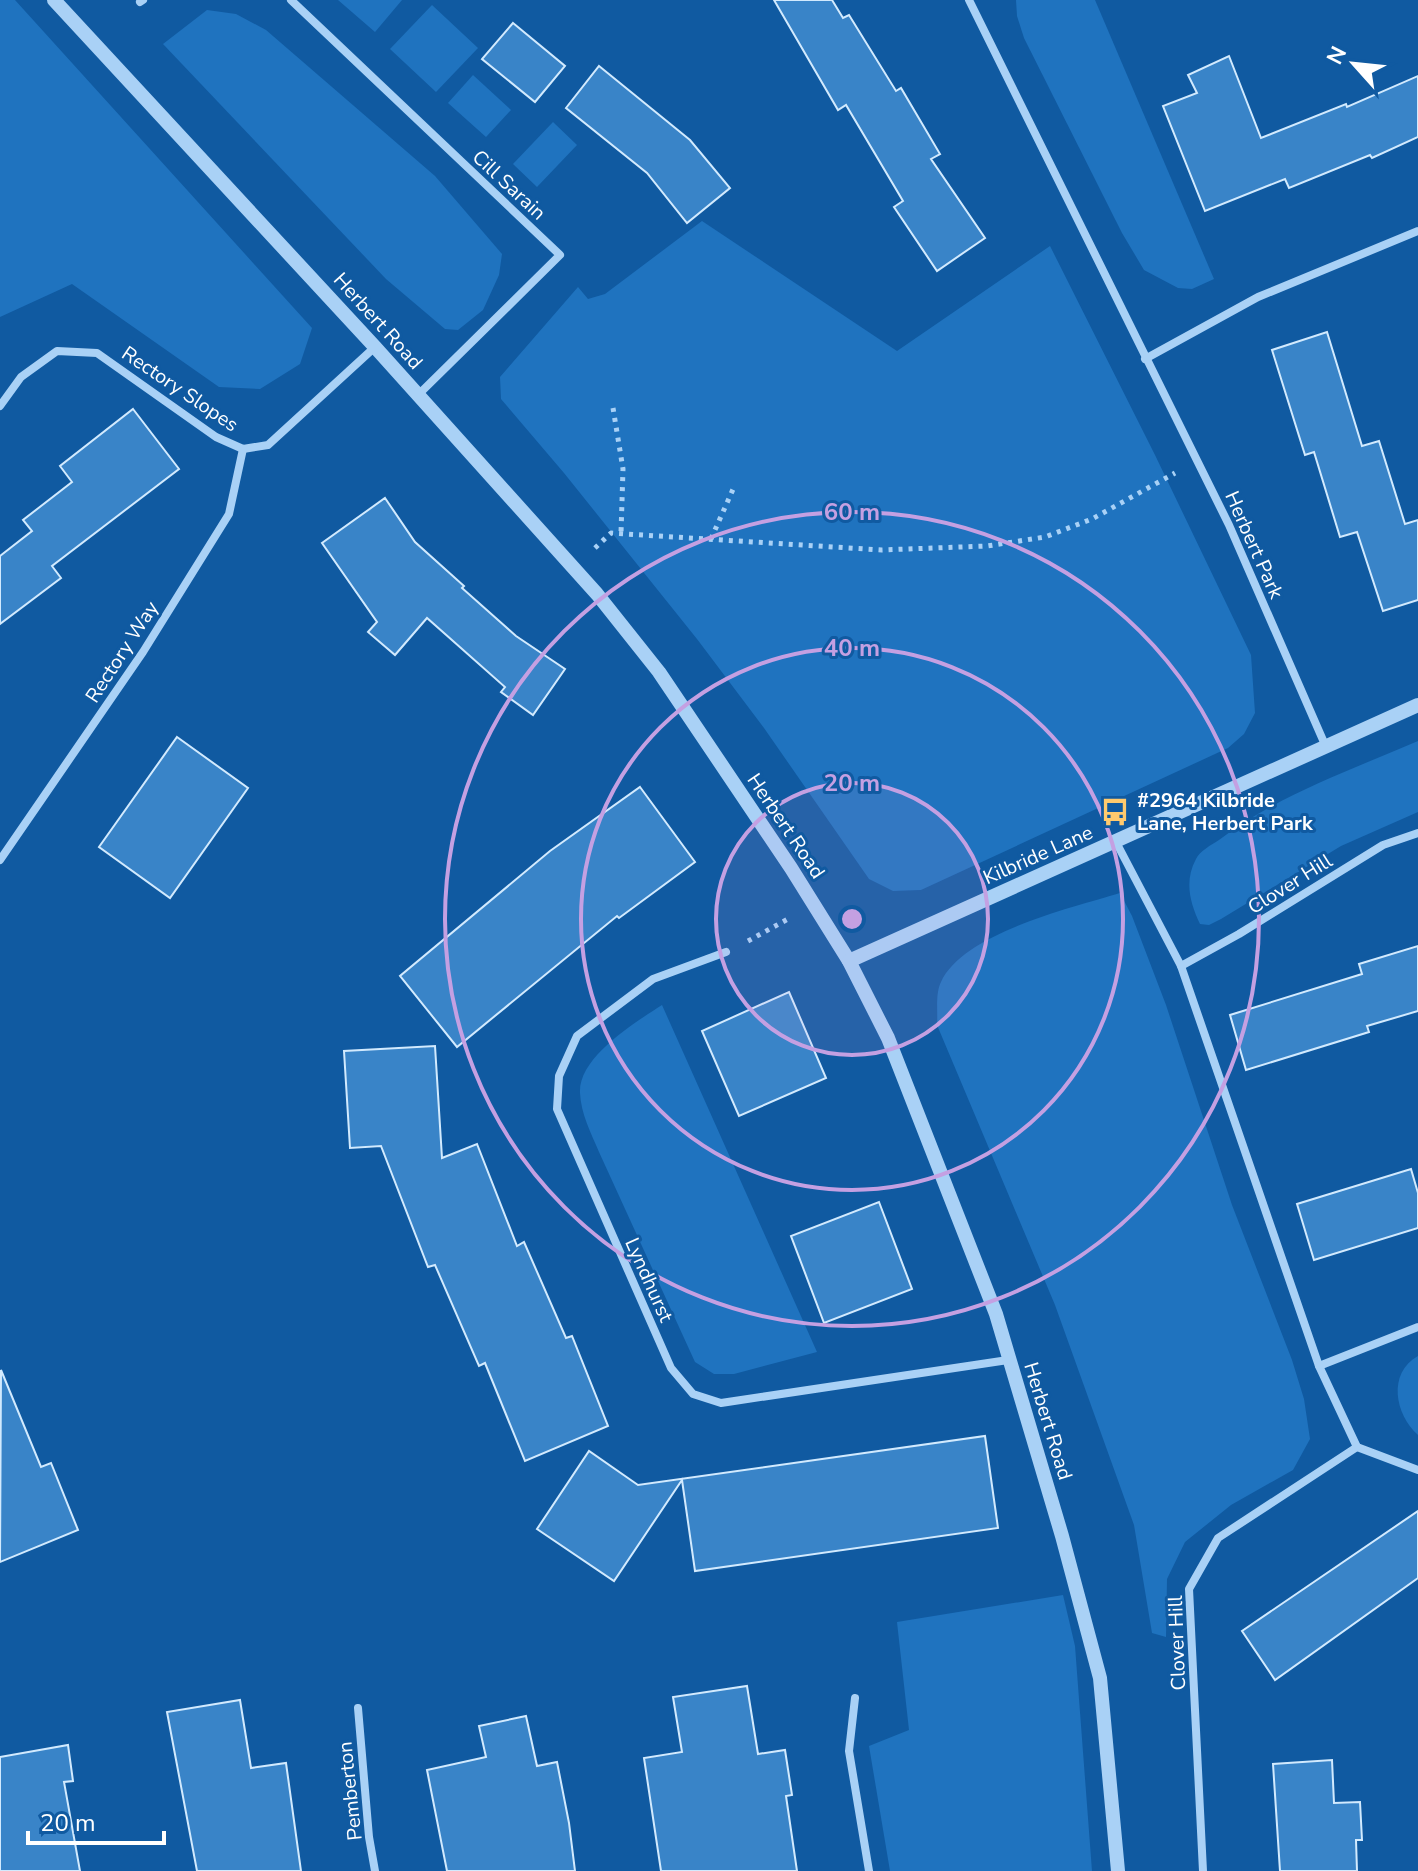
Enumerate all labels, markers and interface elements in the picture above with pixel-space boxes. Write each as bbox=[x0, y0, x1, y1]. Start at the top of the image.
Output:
north arrow bbox=[1314, 24, 1394, 104]
text: N bbox=[1320, 41, 1354, 70]
street label: Cill Sarain bbox=[466, 144, 552, 226]
street label: Herbert Road bbox=[327, 267, 429, 375]
street label: Rectory Slopes bbox=[116, 340, 244, 438]
street label: Herbert Park bbox=[1218, 487, 1290, 604]
text: 60 m bbox=[824, 496, 880, 528]
street label: Rectory Way bbox=[79, 595, 165, 708]
text: 40 m bbox=[824, 632, 880, 664]
text: 20 m bbox=[824, 767, 880, 799]
street label: Herbert Road bbox=[741, 768, 831, 884]
place label: #2964 Kilbride Lane, Herbert Park bbox=[1137, 787, 1314, 837]
bus stop icon: #2964 Kilbride Lane, Herbert Park bbox=[1100, 797, 1130, 827]
street label: Kilbride Lane bbox=[979, 819, 1097, 891]
street label: Clover Hill bbox=[1243, 847, 1338, 921]
centre of rings bbox=[838, 905, 866, 933]
street label: Lyndhurst bbox=[618, 1234, 680, 1327]
street label: Herbert Road bbox=[1017, 1359, 1079, 1483]
street label: Clover Hill bbox=[1162, 1595, 1192, 1691]
street label: Pemberton bbox=[331, 1740, 369, 1842]
scale bar bbox=[28, 1795, 164, 1845]
text: 20 m bbox=[40, 1807, 96, 1839]

